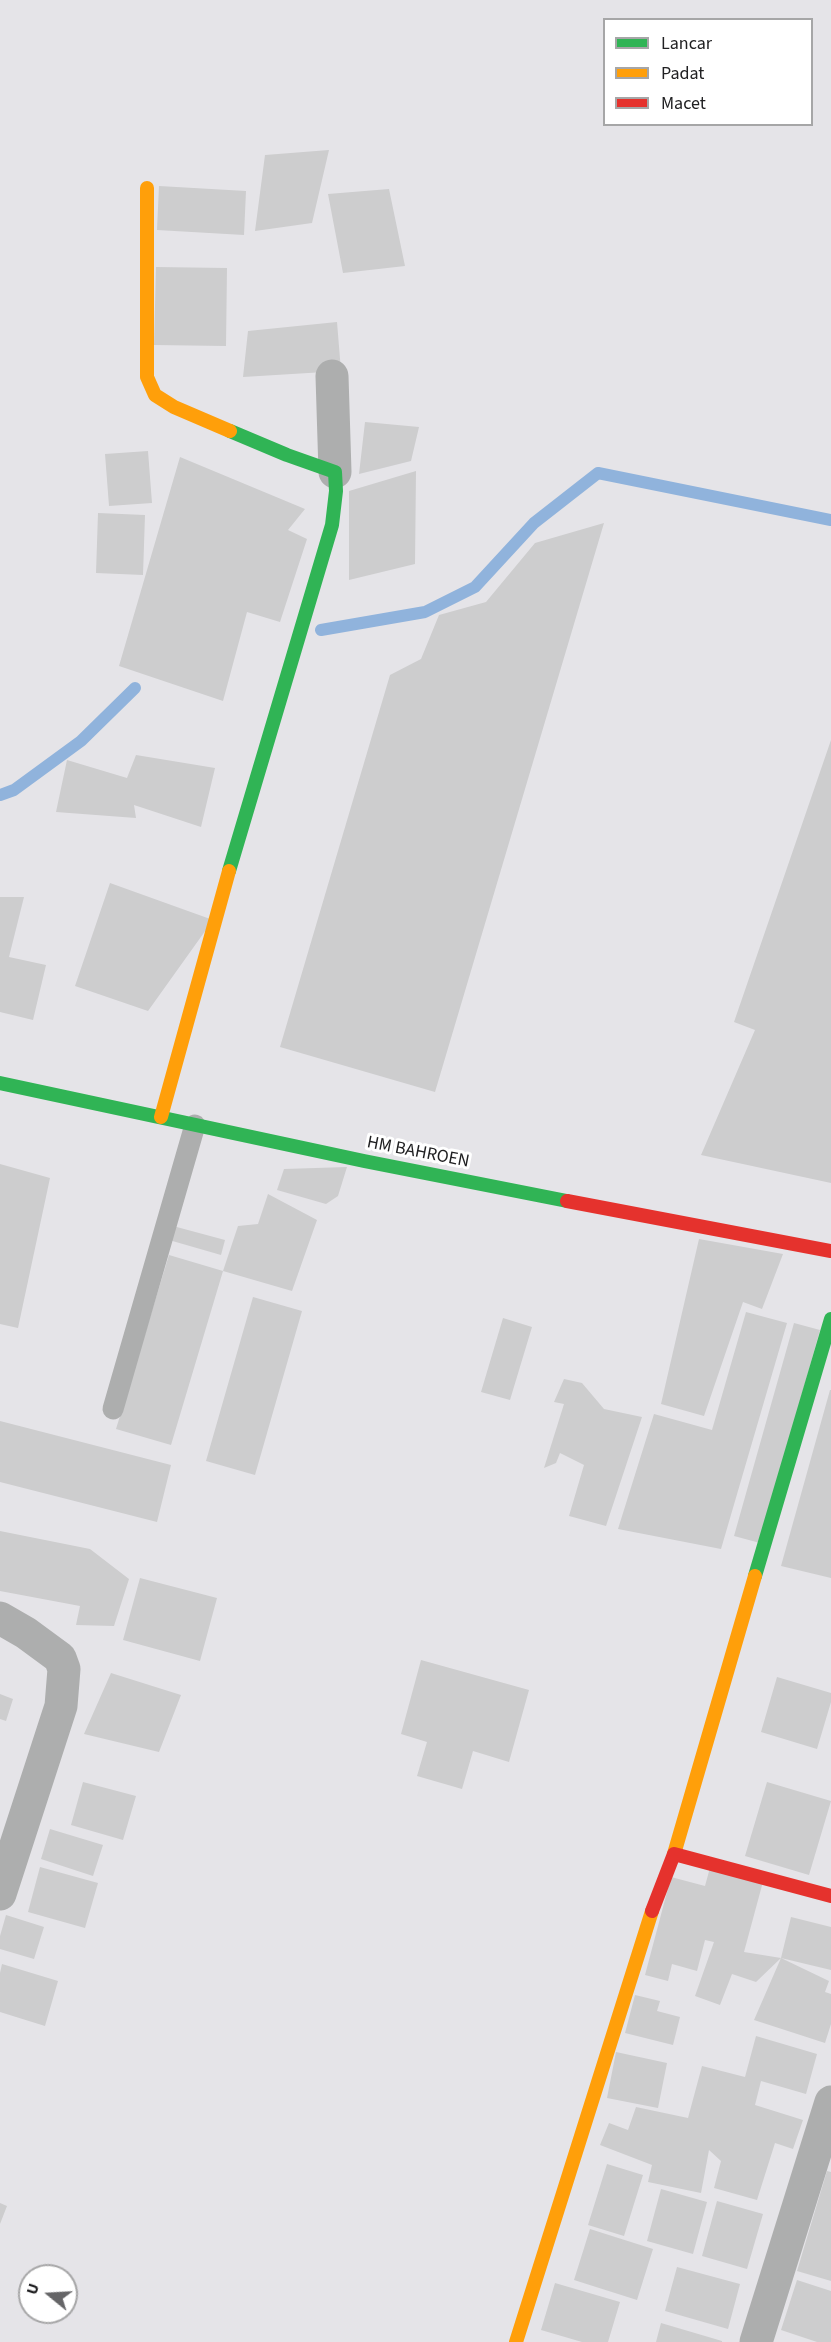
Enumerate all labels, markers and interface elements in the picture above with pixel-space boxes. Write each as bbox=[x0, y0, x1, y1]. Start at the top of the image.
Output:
legend bbox=[603, 18, 813, 126]
text: Lancar bbox=[661, 31, 712, 56]
text: Padat bbox=[661, 61, 704, 86]
text: Macet bbox=[661, 91, 706, 116]
street label: HM BAHROEN bbox=[365, 1132, 471, 1174]
north arrow bbox=[18, 2264, 78, 2324]
text: U bbox=[21, 2281, 45, 2298]

